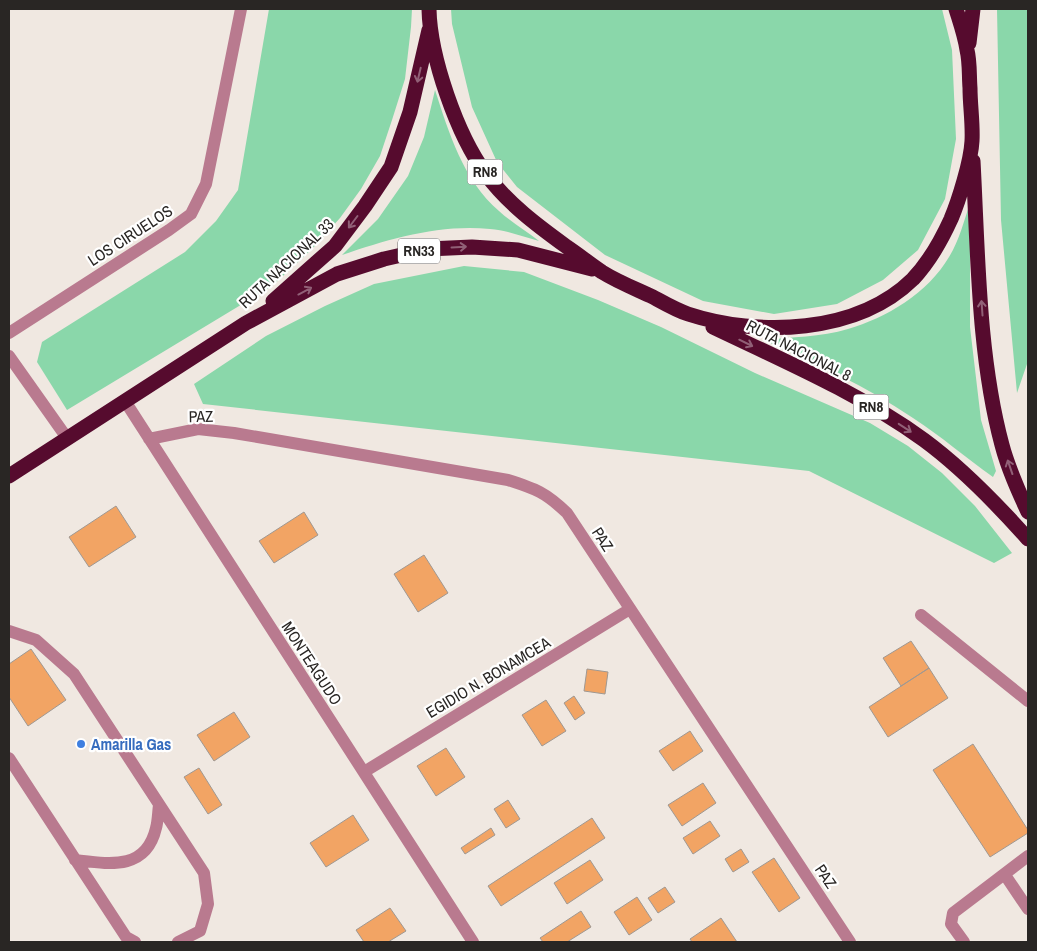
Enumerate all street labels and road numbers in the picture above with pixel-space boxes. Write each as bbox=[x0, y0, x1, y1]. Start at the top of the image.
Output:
road number: RN8 bbox=[468, 160, 502, 184]
street label: LOS CIRUELOS bbox=[83, 199, 177, 271]
street label: RUTA NACIONAL 33 bbox=[234, 213, 338, 313]
road number: RN33 bbox=[398, 238, 440, 264]
street label: RUTA NACIONAL 8 bbox=[743, 314, 855, 386]
road number: RN8 bbox=[854, 394, 888, 420]
street label: PAZ bbox=[189, 405, 213, 427]
street label: PAZ bbox=[587, 523, 619, 555]
street label: MONTEAGUDO bbox=[277, 617, 347, 709]
street label: EGIDIO N. BONAMCEA bbox=[422, 631, 554, 723]
street label: PAZ bbox=[810, 860, 842, 892]

